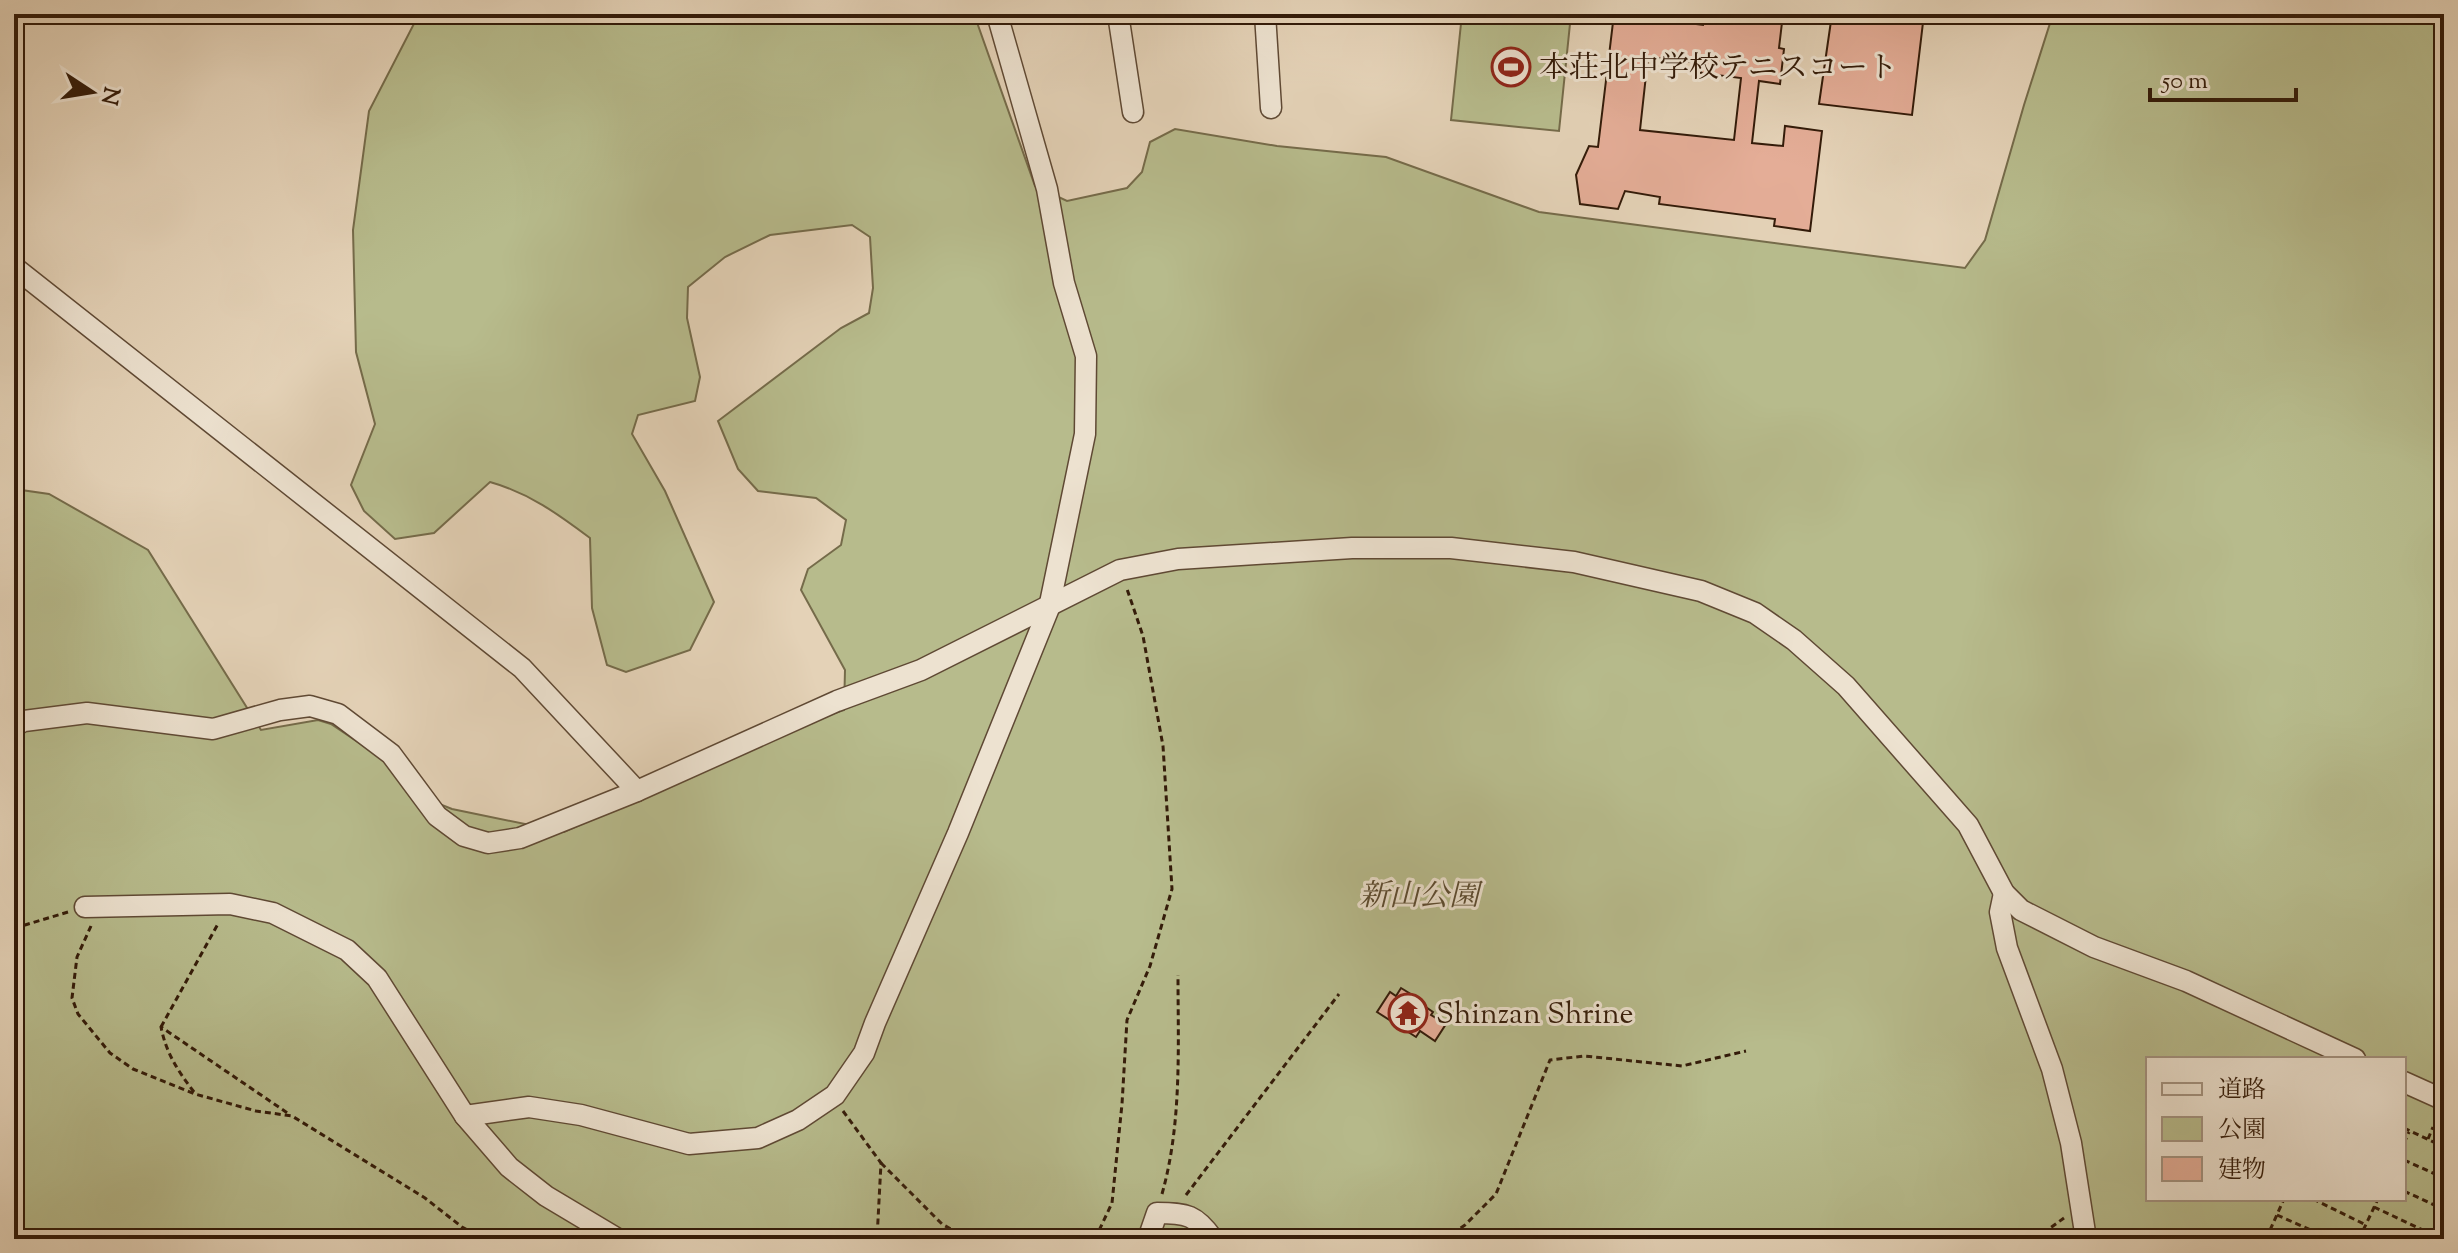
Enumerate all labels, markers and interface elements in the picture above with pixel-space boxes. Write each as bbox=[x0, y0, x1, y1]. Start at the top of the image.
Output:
sports icon: 本荘北中学校テニスコート bbox=[1490, 46, 1532, 88]
place label: 本荘北中学校テニスコート bbox=[1539, 48, 1898, 91]
north arrow bbox=[52, 52, 132, 132]
scale bar bbox=[2150, 52, 2296, 102]
text: 50 m bbox=[2160, 65, 2208, 99]
text: N bbox=[91, 84, 126, 108]
park label: 新山公園 bbox=[1359, 876, 1484, 919]
temple icon: Shinzan Shrine bbox=[1387, 992, 1429, 1034]
place label: Shinzan Shrine bbox=[1436, 994, 1633, 1037]
legend bbox=[2146, 1057, 2406, 1201]
text: 道路 bbox=[2218, 1074, 2266, 1108]
text: 公園 bbox=[2218, 1114, 2266, 1148]
text: 建物 bbox=[2218, 1154, 2266, 1188]

